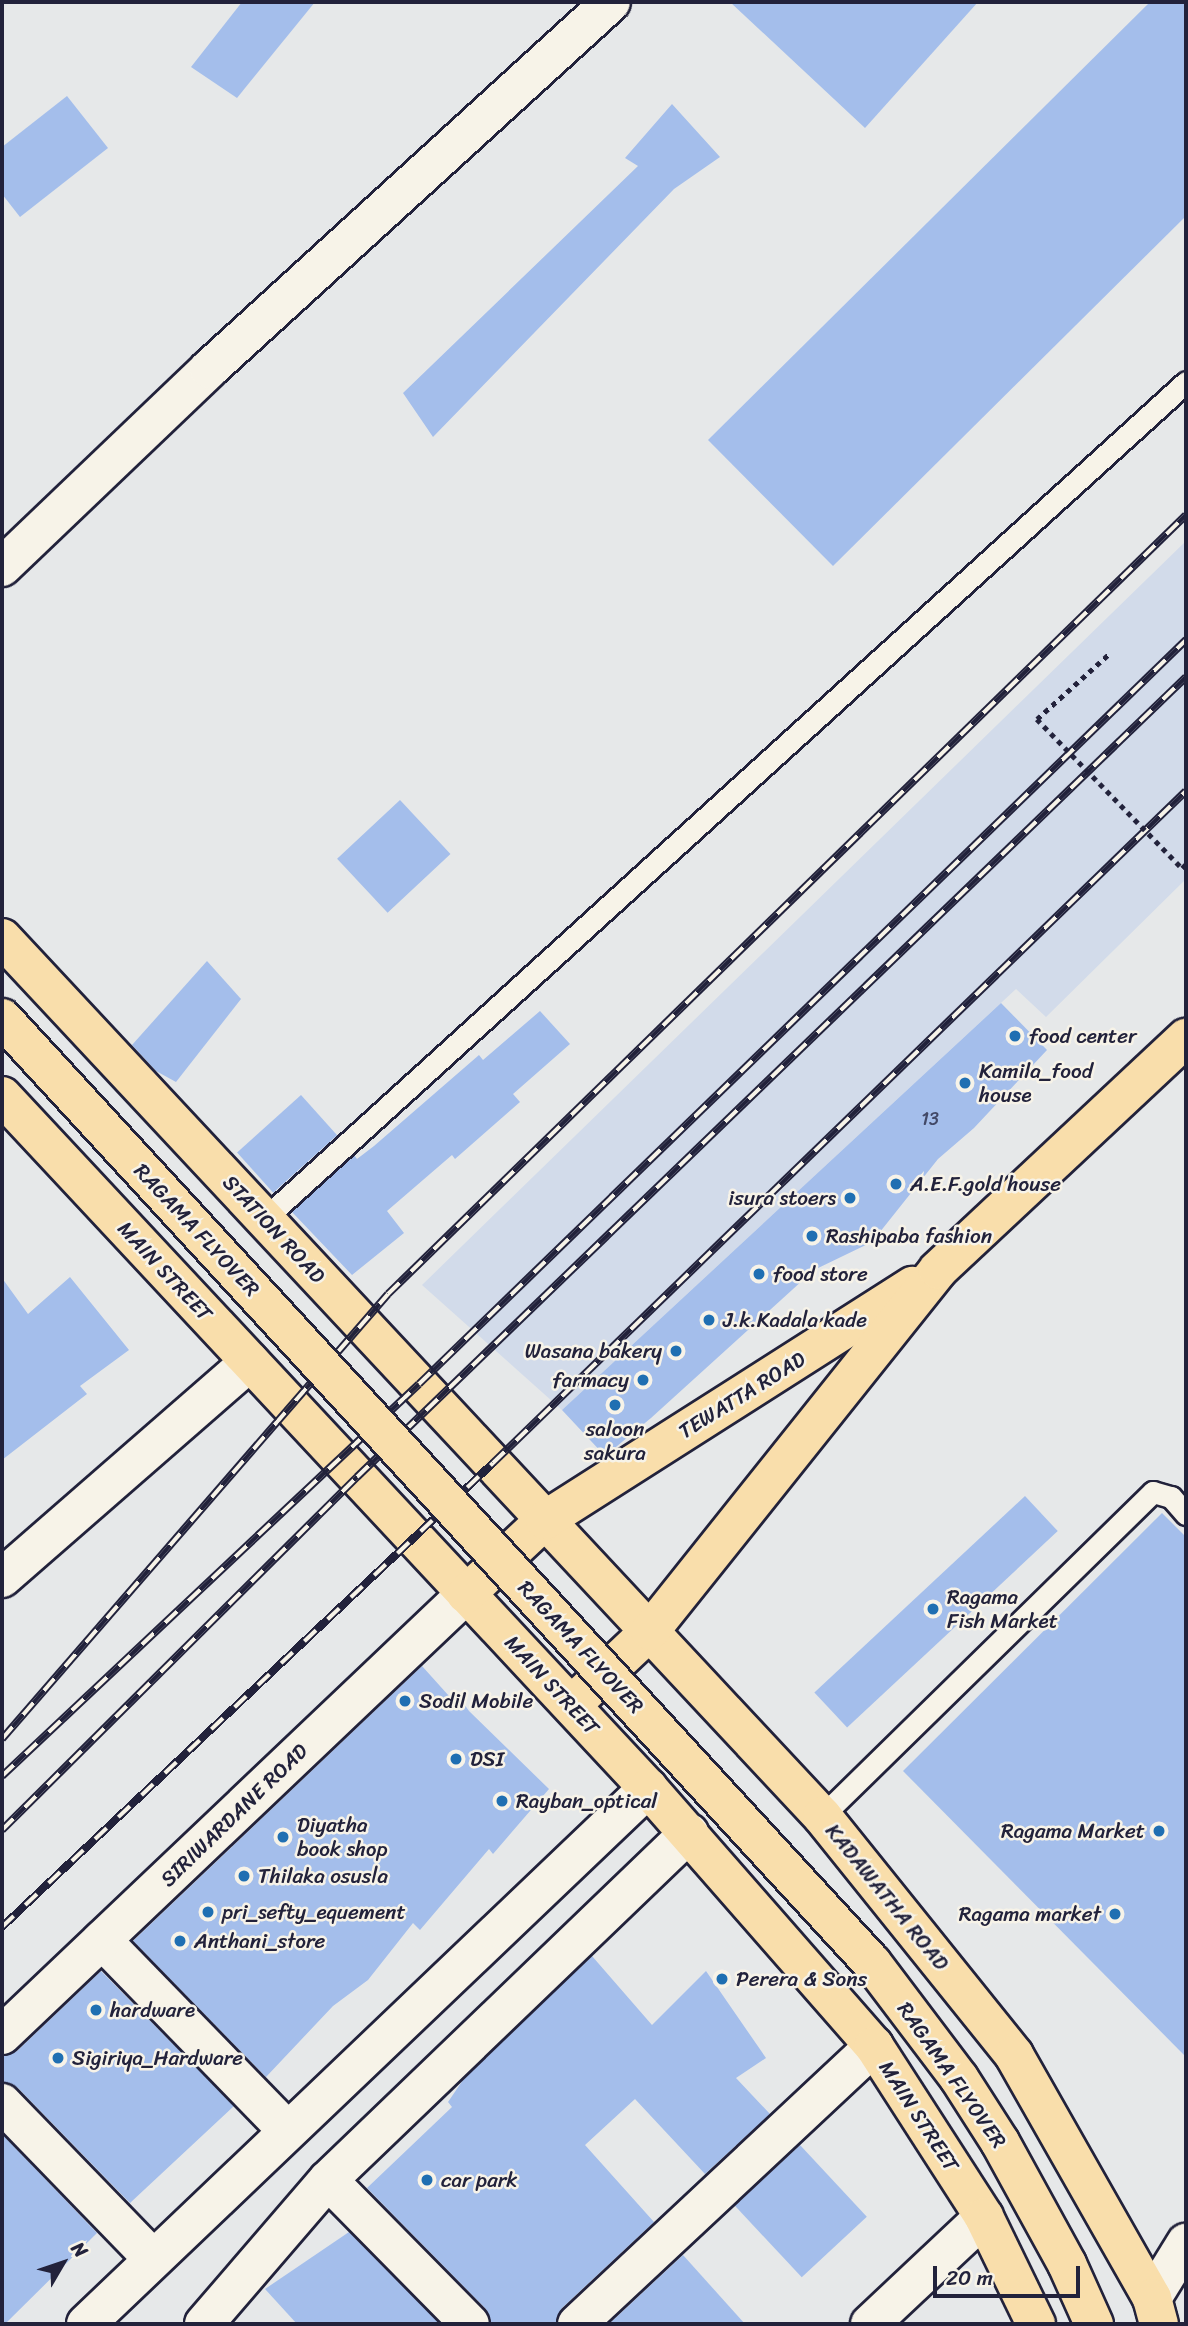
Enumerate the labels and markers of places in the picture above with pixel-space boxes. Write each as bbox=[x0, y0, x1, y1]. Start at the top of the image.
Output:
place label: food center bbox=[1029, 1023, 1137, 1049]
marker: food center bbox=[1007, 1028, 1023, 1044]
place label: Kamila_food house bbox=[979, 1058, 1093, 1108]
marker: Kamila_food house bbox=[957, 1075, 973, 1091]
place label: A.E.F.gold house bbox=[910, 1171, 1060, 1197]
marker: A.E.F.gold house bbox=[888, 1176, 904, 1192]
place label: isura stoers bbox=[726, 1185, 836, 1211]
marker: isura stoers bbox=[842, 1190, 858, 1206]
place label: Rashipaba fashion bbox=[826, 1223, 993, 1249]
marker: Rashipaba fashion bbox=[804, 1228, 820, 1244]
place label: food store bbox=[773, 1261, 869, 1287]
marker: food store bbox=[751, 1266, 767, 1282]
place label: J.k.Kadala kade bbox=[723, 1307, 867, 1333]
marker: J.k.Kadala kade bbox=[701, 1312, 717, 1328]
place label: Wasana bakery bbox=[524, 1338, 662, 1364]
marker: Wasana bakery bbox=[668, 1343, 684, 1359]
place label: farmacy bbox=[552, 1367, 629, 1393]
marker: farmacy bbox=[635, 1372, 651, 1388]
marker: saloon sakura bbox=[607, 1397, 623, 1413]
place label: saloon sakura bbox=[584, 1416, 646, 1466]
place label: Ragama Fish Market bbox=[947, 1584, 1057, 1634]
marker: Ragama Fish Market bbox=[925, 1601, 941, 1617]
place label: Sodil Mobile bbox=[419, 1688, 532, 1714]
marker: Sodil Mobile bbox=[397, 1693, 413, 1709]
place label: DSI bbox=[470, 1746, 504, 1772]
marker: DSI bbox=[448, 1751, 464, 1767]
place label: Rayban_optical bbox=[516, 1788, 657, 1814]
marker: Rayban_optical bbox=[494, 1793, 510, 1809]
place label: Diyatha book shop bbox=[297, 1812, 389, 1862]
place label: Ragama Market bbox=[1002, 1818, 1145, 1844]
marker: Ragama Market bbox=[1151, 1823, 1167, 1839]
marker: Diyatha book shop bbox=[275, 1829, 291, 1845]
place label: Thilaka osusla bbox=[258, 1863, 388, 1889]
marker: Thilaka osusla bbox=[236, 1868, 252, 1884]
place label: pri_sefty_equement bbox=[222, 1899, 406, 1925]
place label: Ragama market bbox=[958, 1901, 1101, 1927]
marker: pri_sefty_equement bbox=[200, 1904, 216, 1920]
marker: Ragama market bbox=[1107, 1906, 1123, 1922]
place label: Anthani_store bbox=[194, 1928, 325, 1954]
marker: Anthani_store bbox=[172, 1933, 188, 1949]
place label: Perera & Sons bbox=[736, 1966, 867, 1992]
marker: Perera & Sons bbox=[714, 1971, 730, 1987]
place label: hardware bbox=[110, 1997, 195, 2023]
marker: hardware bbox=[88, 2002, 104, 2018]
place label: Sigiriya_Hardware bbox=[72, 2045, 243, 2071]
marker: Sigiriya_Hardware bbox=[50, 2050, 66, 2066]
place label: car park bbox=[441, 2167, 517, 2193]
marker: car park bbox=[419, 2172, 435, 2188]

